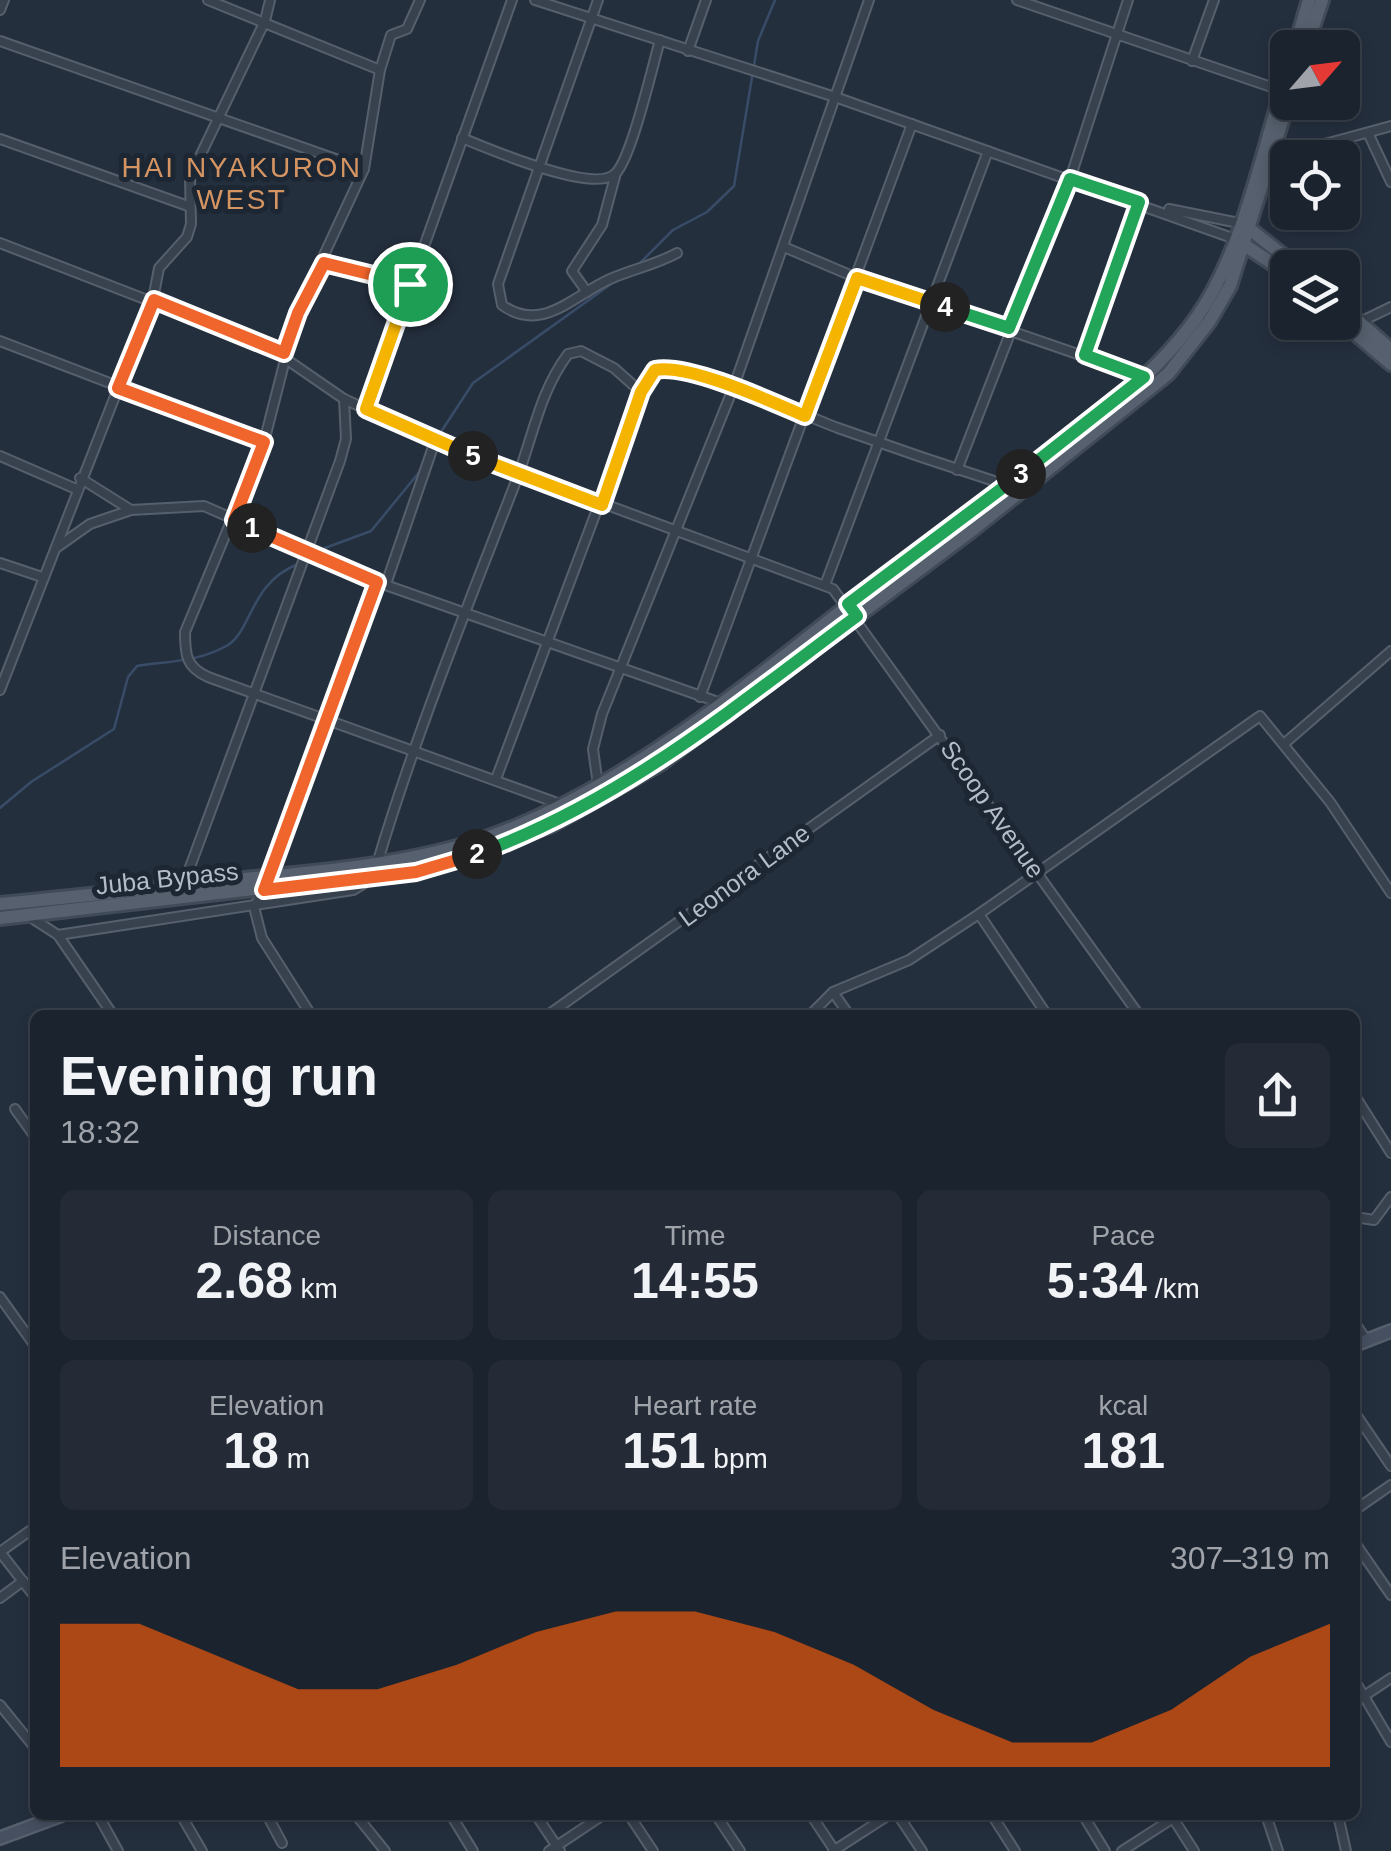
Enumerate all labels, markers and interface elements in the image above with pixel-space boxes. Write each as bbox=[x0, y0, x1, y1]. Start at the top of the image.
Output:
north arrow bbox=[1270, 30, 1360, 120]
map controls bbox=[1270, 30, 1360, 340]
button: locate bbox=[1270, 140, 1360, 230]
district label: HAI NYAKURON WEST bbox=[121, 152, 363, 215]
pin bbox=[368, 242, 453, 327]
button: layers bbox=[1270, 250, 1360, 340]
icon: arrive bbox=[383, 257, 438, 312]
pin: 4 bbox=[920, 282, 970, 332]
text: 4 bbox=[937, 291, 953, 322]
pin: 5 bbox=[448, 431, 498, 481]
text: 5 bbox=[465, 440, 481, 471]
pin: 3 bbox=[996, 449, 1046, 499]
text: 3 bbox=[1013, 458, 1029, 489]
pin: 1 bbox=[227, 503, 277, 553]
text: 1 bbox=[244, 512, 260, 543]
street label: Scoop Avenue bbox=[935, 735, 1051, 883]
street label: Leonora Lane bbox=[673, 818, 815, 932]
pin: 2 bbox=[452, 829, 502, 879]
text: 2 bbox=[469, 838, 485, 869]
street label: Juba Bypass bbox=[94, 857, 240, 899]
button: share bbox=[1225, 1043, 1330, 1148]
text: Evening run bbox=[60, 1045, 378, 1107]
text: 18:32 bbox=[60, 1114, 140, 1150]
text: Distance bbox=[212, 1220, 321, 1251]
text: Time bbox=[664, 1220, 726, 1251]
text: Pace bbox=[1091, 1220, 1155, 1251]
text: 2.68 bbox=[195, 1253, 293, 1309]
text: 14:55 bbox=[631, 1253, 759, 1309]
text: 5:34 bbox=[1047, 1253, 1147, 1309]
text: km bbox=[293, 1273, 338, 1304]
text: /km bbox=[1147, 1273, 1200, 1304]
text: Elevation bbox=[209, 1390, 324, 1421]
text: Heart rate bbox=[633, 1390, 757, 1421]
text: kcal bbox=[1098, 1390, 1148, 1421]
text: 18 bbox=[223, 1423, 279, 1479]
text: 151 bbox=[622, 1423, 706, 1479]
text: 181 bbox=[1082, 1423, 1165, 1479]
text: m bbox=[279, 1443, 310, 1474]
text: bpm bbox=[706, 1443, 768, 1474]
text: Elevation bbox=[60, 1540, 192, 1576]
text: 307–319 m bbox=[1170, 1540, 1330, 1576]

